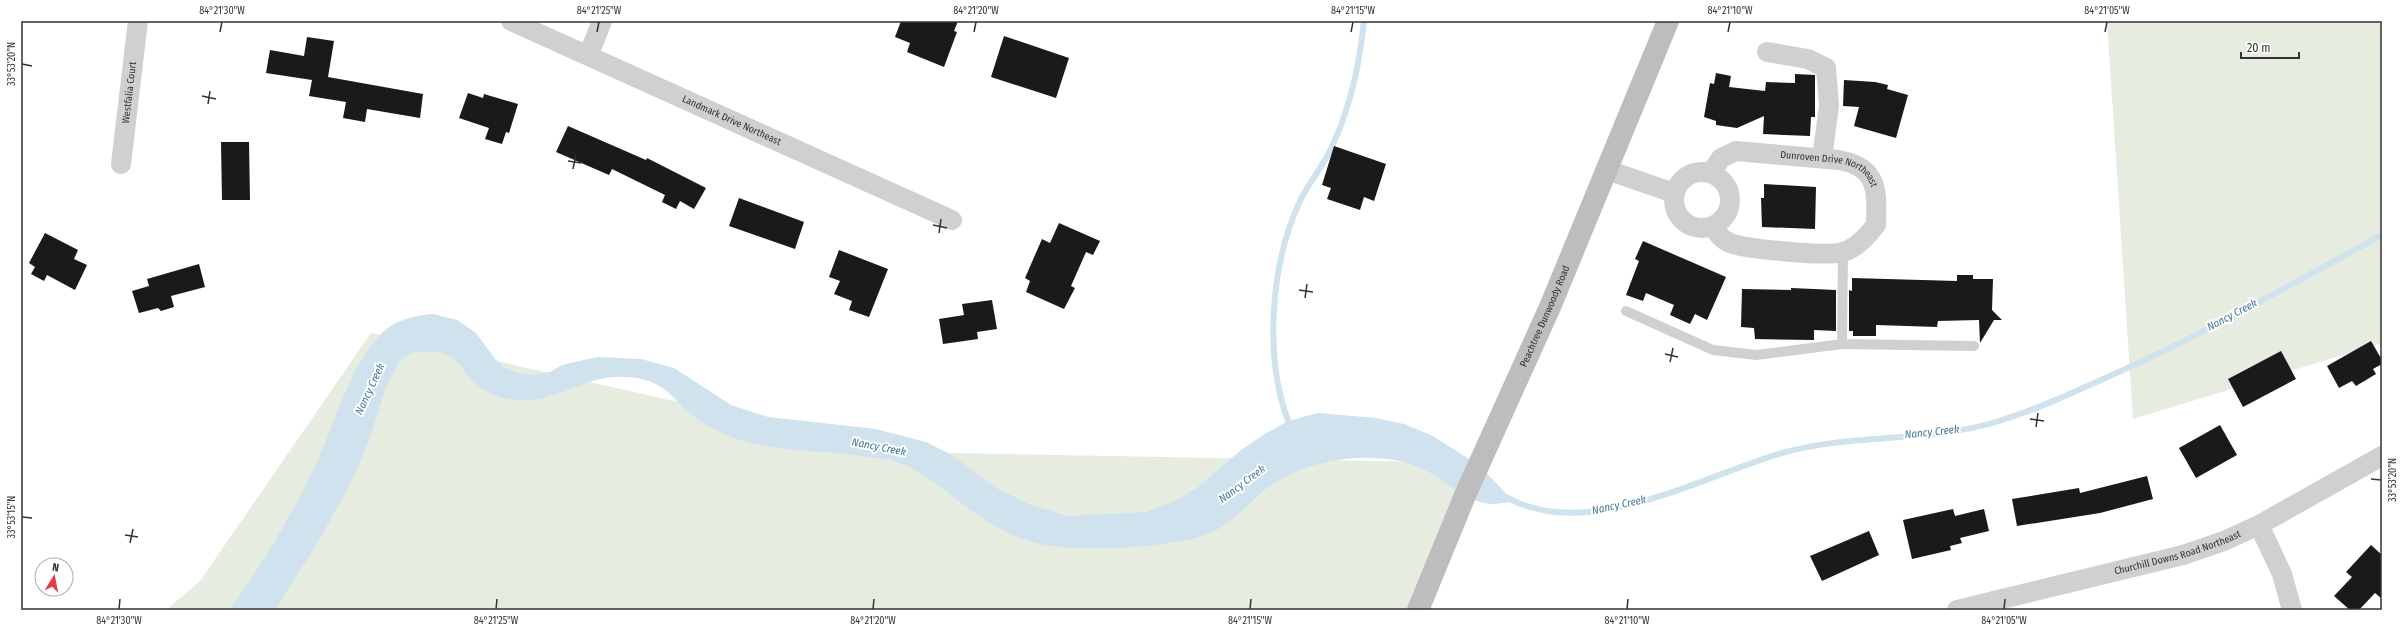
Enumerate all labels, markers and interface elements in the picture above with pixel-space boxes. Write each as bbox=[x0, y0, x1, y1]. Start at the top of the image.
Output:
text: 84°21'30"W bbox=[199, 5, 245, 17]
text: 84°21'25"W bbox=[577, 5, 622, 17]
text: 84°21'20"W bbox=[953, 5, 999, 17]
text: 84°21'15"W bbox=[1331, 5, 1376, 17]
text: 84°21'10"W bbox=[1708, 5, 1753, 17]
text: 84°21'05"W bbox=[2084, 5, 2130, 17]
scale bar bbox=[2241, 34, 2299, 60]
text: 20 m bbox=[2247, 41, 2271, 55]
text: 33°53'20"N bbox=[6, 42, 18, 86]
street label: Westfalia Court bbox=[120, 60, 139, 124]
street label: Landmark Drive Northeast bbox=[680, 93, 784, 148]
street label: Dunroven Drive Northeast bbox=[1780, 149, 1880, 189]
street label: Peachtree Dunwoody Road bbox=[1518, 264, 1572, 369]
water label: Nancy Creek bbox=[2205, 296, 2260, 334]
water label: Nancy Creek bbox=[352, 361, 388, 417]
water label: Nancy Creek bbox=[1904, 423, 1961, 441]
water label: Nancy Creek bbox=[851, 435, 908, 459]
text: 33°53'20"N bbox=[2387, 458, 2399, 502]
water label: Nancy Creek bbox=[1216, 462, 1268, 506]
water label: Nancy Creek bbox=[1591, 493, 1648, 517]
text: 33°53'15"N bbox=[6, 496, 18, 538]
street label: Churchill Downs Road Northeast bbox=[2113, 528, 2244, 578]
north arrow bbox=[34, 557, 74, 597]
text: N bbox=[51, 561, 60, 575]
text: 84°21'30"W bbox=[96, 615, 142, 627]
text: 84°21'25"W bbox=[474, 615, 519, 627]
text: 84°21'20"W bbox=[850, 615, 896, 627]
text: 84°21'15"W bbox=[1228, 615, 1273, 627]
text: 84°21'10"W bbox=[1605, 615, 1650, 627]
text: 84°21'05"W bbox=[1981, 615, 2027, 627]

